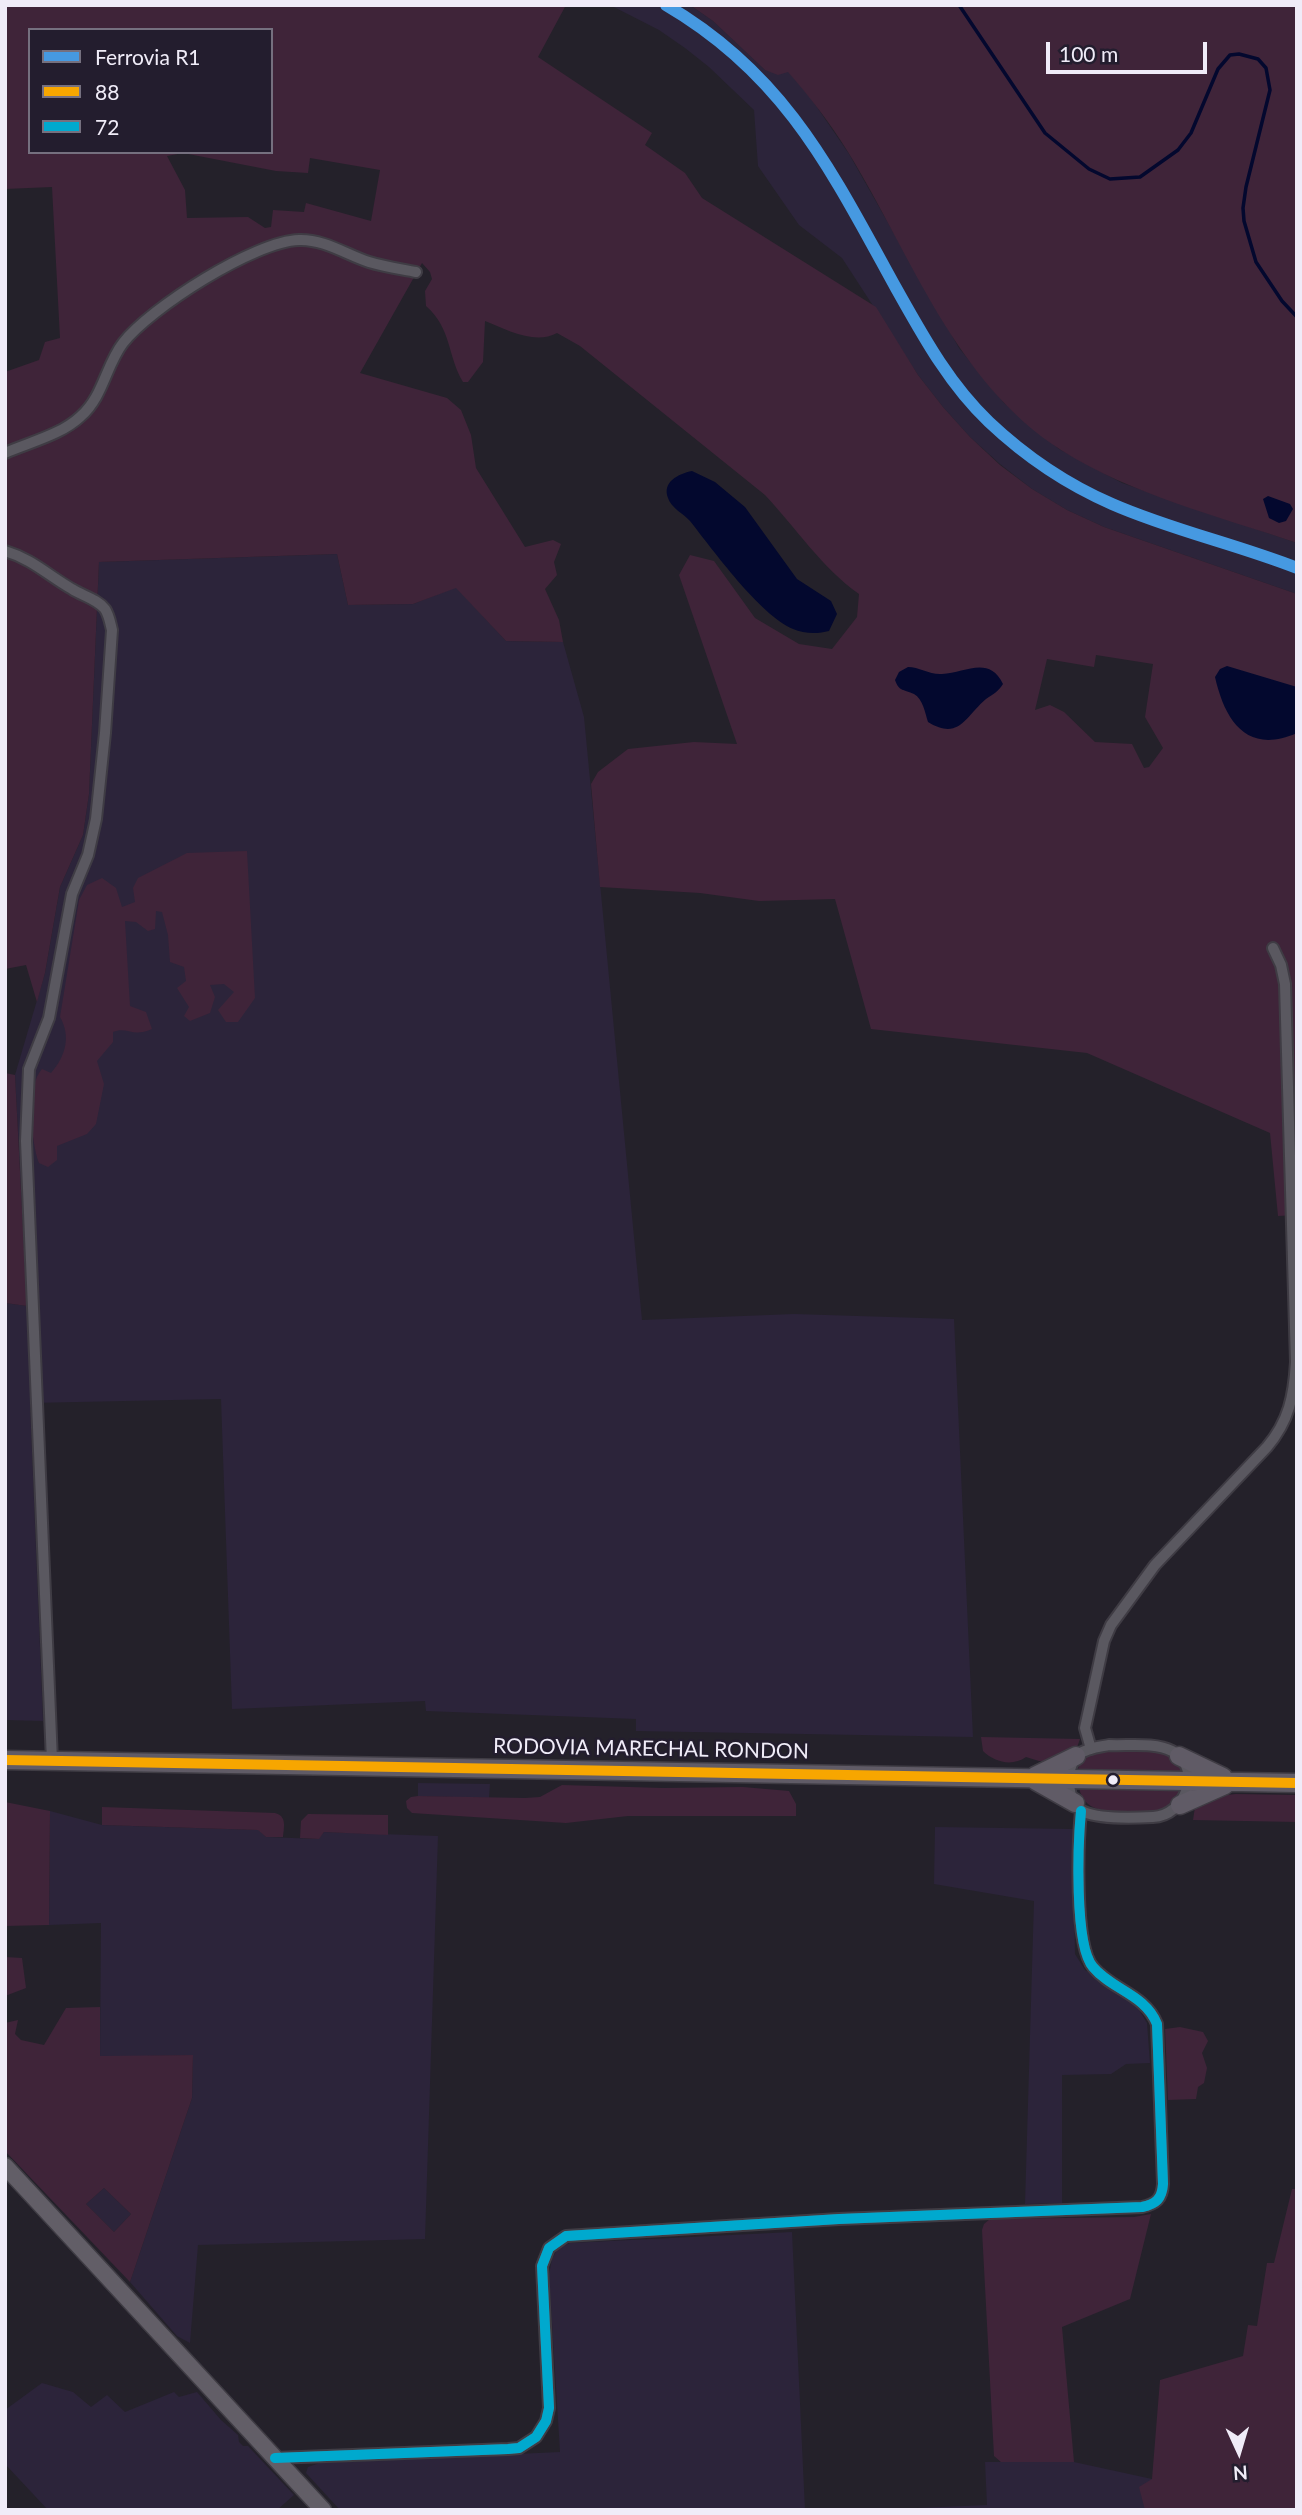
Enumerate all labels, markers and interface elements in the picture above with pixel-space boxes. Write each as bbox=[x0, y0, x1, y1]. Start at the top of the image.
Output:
legend bbox=[28, 28, 273, 154]
scale bar bbox=[1050, 28, 1211, 72]
text: 100 m bbox=[1059, 41, 1118, 66]
text: Ferrovia R1 bbox=[95, 44, 201, 69]
text: 88 bbox=[95, 79, 119, 104]
text: 72 bbox=[95, 114, 119, 139]
street label: RODOVIA MARECHAL RONDON bbox=[493, 1734, 809, 1764]
unlabelled marker bbox=[1106, 1773, 1120, 1787]
north arrow bbox=[1204, 2417, 1274, 2487]
text: N bbox=[1232, 2461, 1249, 2485]

